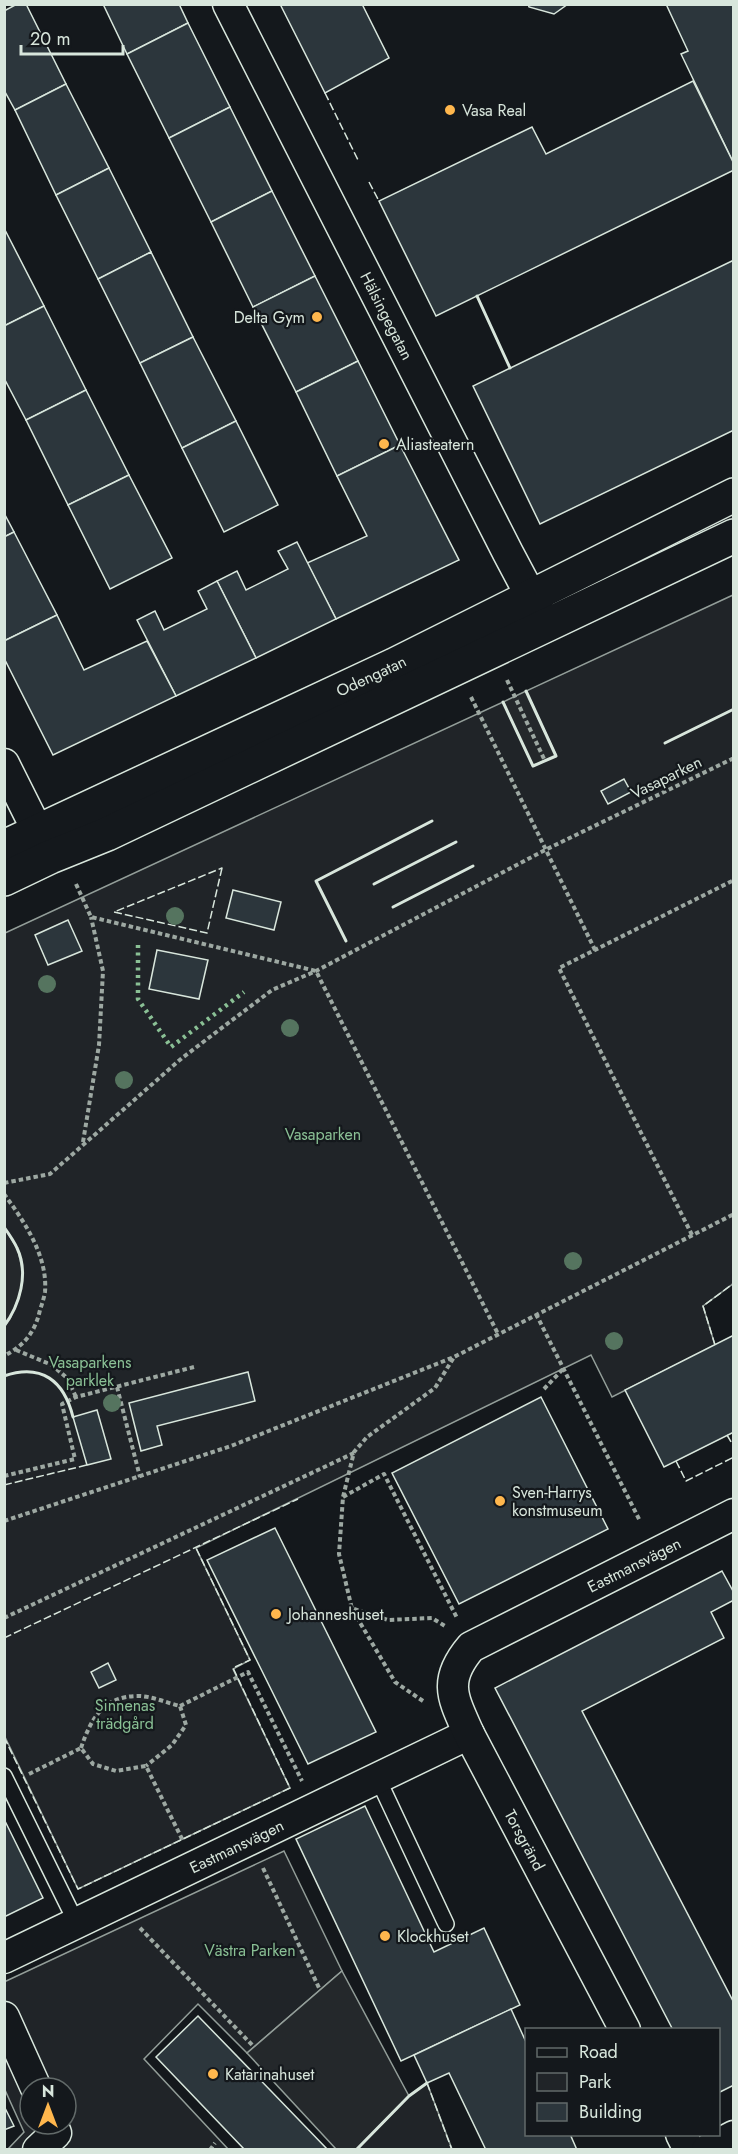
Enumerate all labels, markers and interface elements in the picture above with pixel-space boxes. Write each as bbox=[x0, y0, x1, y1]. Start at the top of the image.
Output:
scale bar bbox=[21, 18, 123, 56]
text: 20 m bbox=[30, 26, 70, 52]
place label: Vasa Real bbox=[462, 99, 526, 122]
marker: Vasa Real bbox=[443, 103, 457, 117]
street label: Hälsingegatan bbox=[354, 268, 419, 364]
place label: Delta Gym bbox=[234, 306, 305, 329]
marker: Delta Gym bbox=[310, 310, 324, 324]
place label: Aliasteatern bbox=[396, 433, 474, 456]
marker: Aliasteatern bbox=[377, 437, 391, 451]
street label: Odengatan bbox=[332, 650, 410, 703]
street label: Vasaparken bbox=[627, 750, 706, 805]
park label: Vasaparken bbox=[285, 1123, 361, 1146]
park label: Vasaparkens parklek bbox=[49, 1351, 132, 1392]
place label: Sven-Harrys konstmuseum bbox=[512, 1481, 603, 1522]
marker: Sven-Harrys konstmuseum bbox=[493, 1494, 507, 1508]
street label: Eastmansvägen bbox=[583, 1532, 685, 1598]
place label: Johanneshuset bbox=[286, 1603, 384, 1626]
marker: Johanneshuset bbox=[269, 1607, 283, 1621]
park label: Sinnenas trädgård bbox=[95, 1694, 155, 1735]
street label: Torsgränd bbox=[499, 1806, 550, 1875]
street label: Eastmansvägen bbox=[186, 1814, 288, 1879]
place label: Klockhuset bbox=[397, 1925, 469, 1948]
marker: Klockhuset bbox=[378, 1929, 392, 1943]
park label: Västra Parken bbox=[204, 1939, 296, 1962]
legend bbox=[525, 2028, 720, 2136]
text: Road bbox=[579, 2039, 618, 2065]
place label: Katarinahuset bbox=[225, 2063, 315, 2086]
marker: Katarinahuset bbox=[206, 2067, 220, 2081]
text: Park bbox=[579, 2069, 611, 2095]
north arrow bbox=[18, 2076, 78, 2136]
text: N bbox=[42, 2080, 54, 2103]
text: Building bbox=[579, 2099, 642, 2125]

